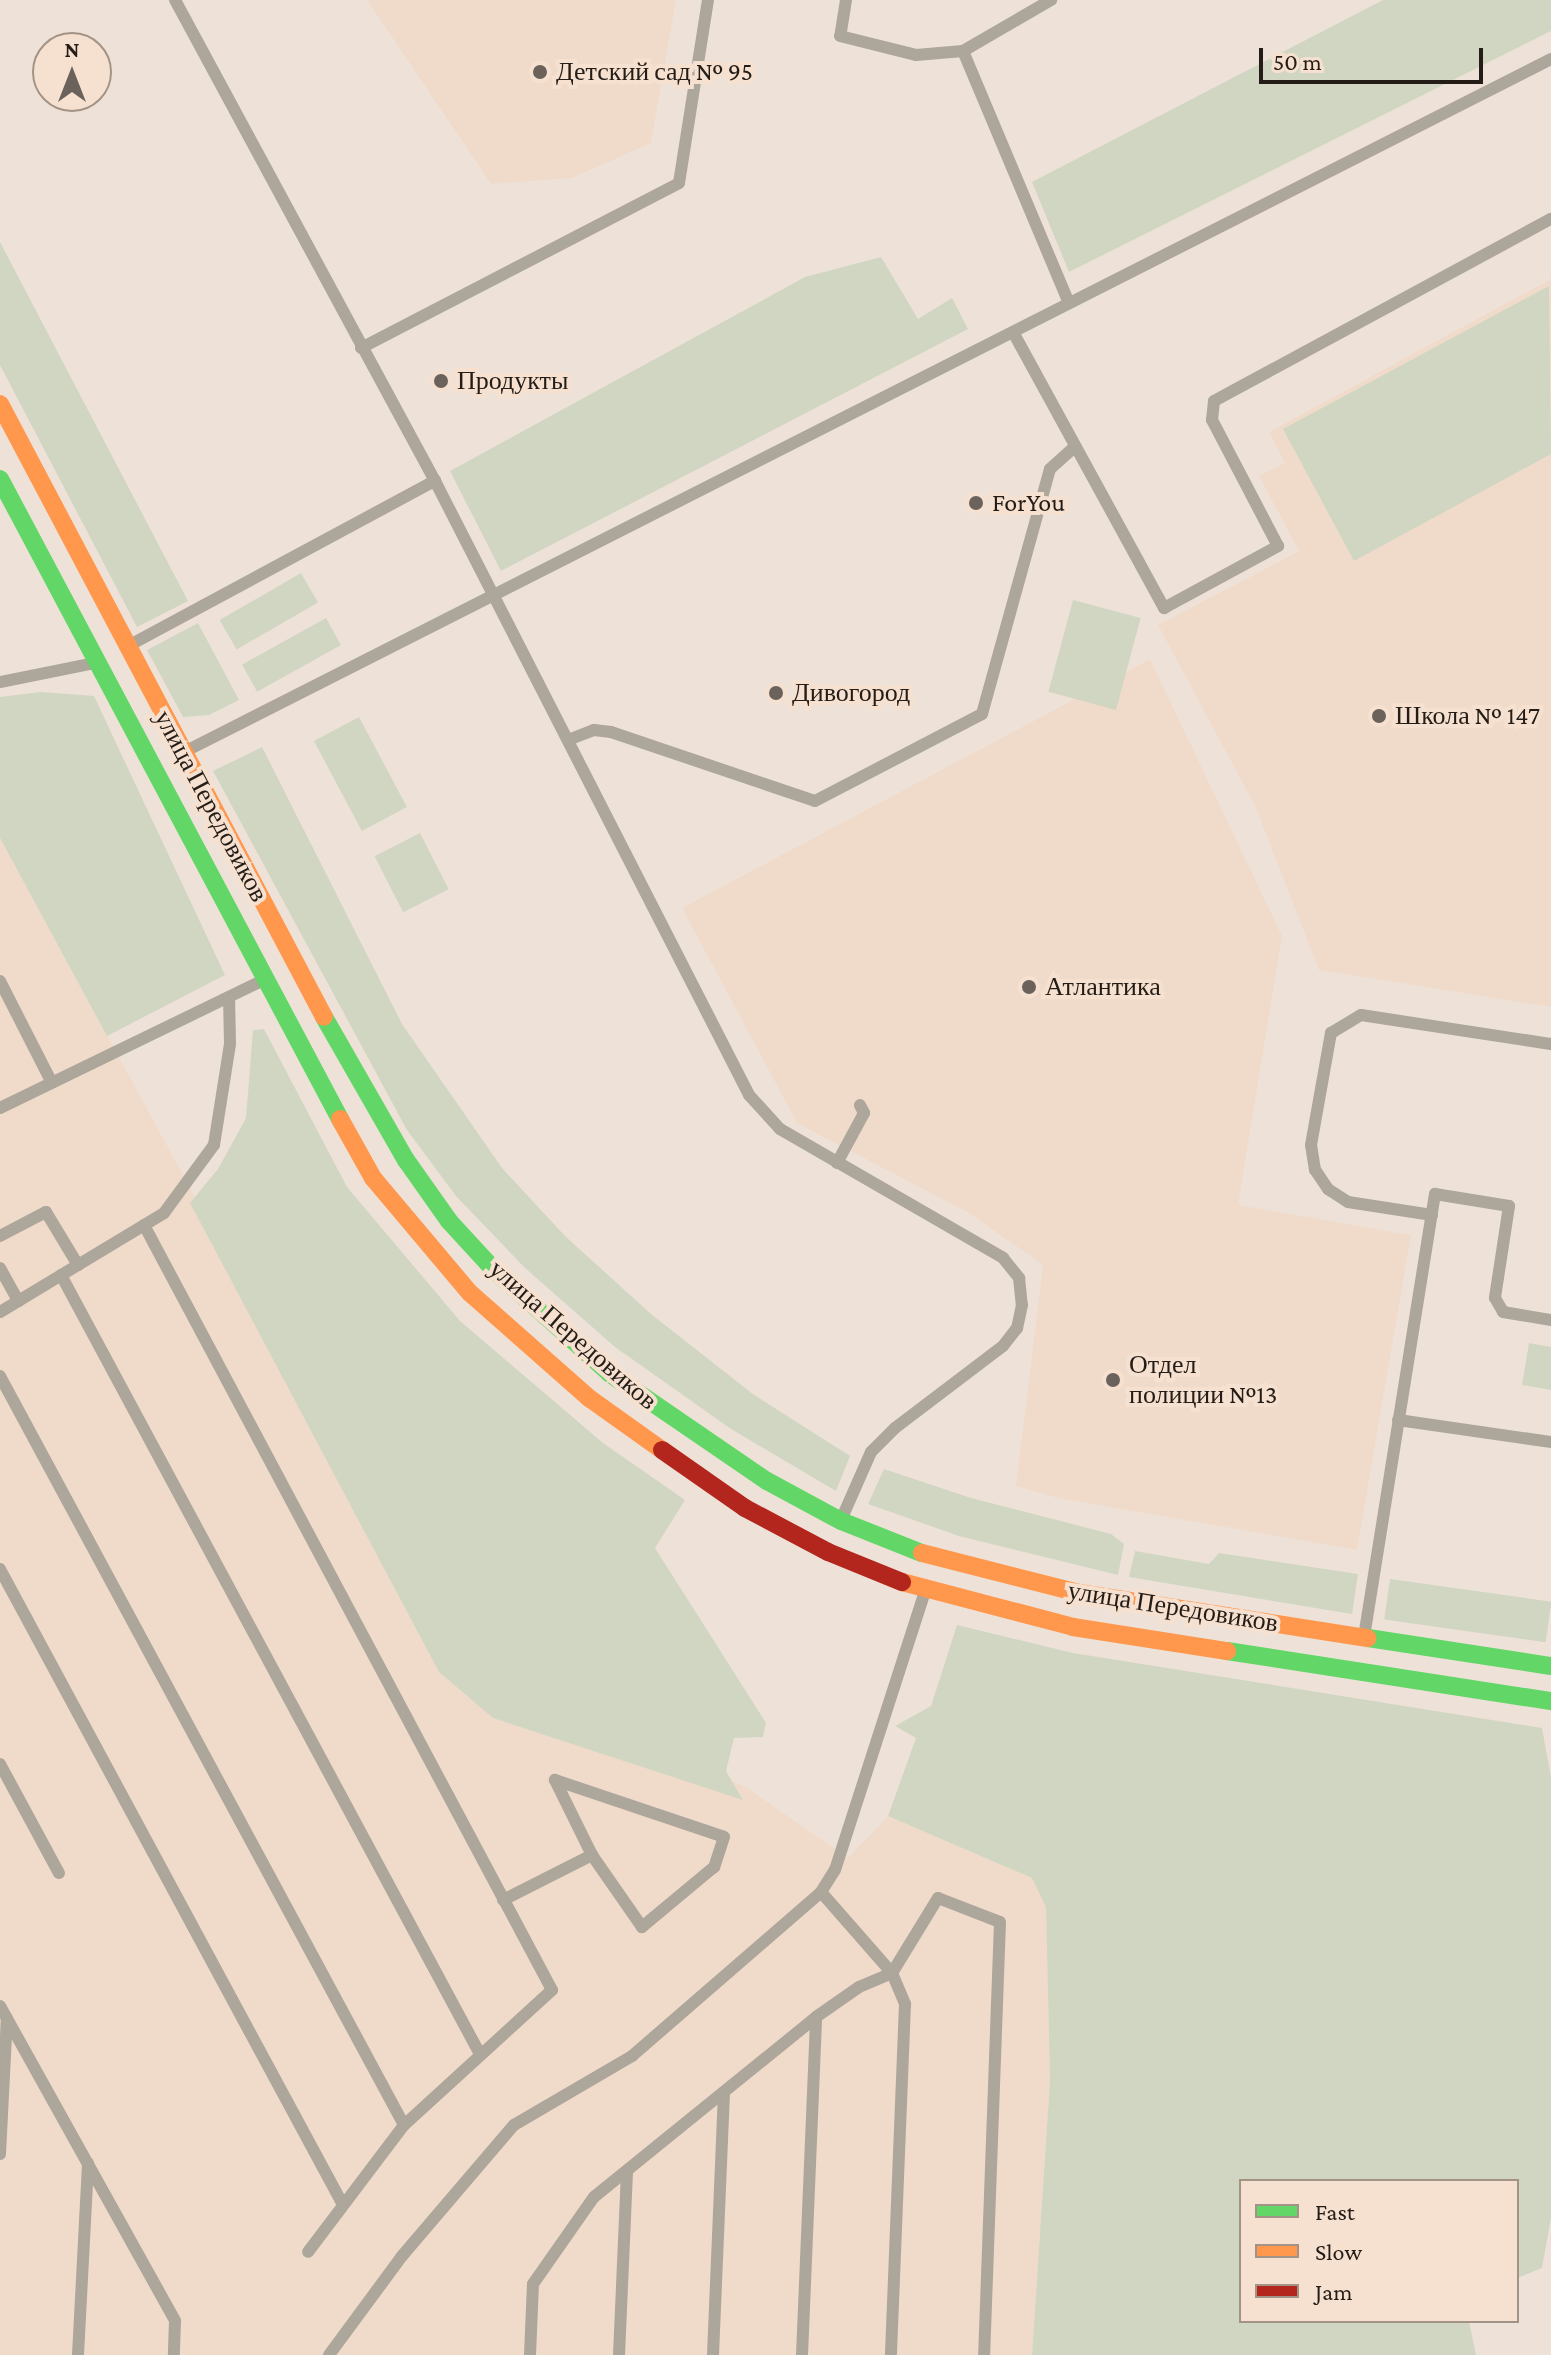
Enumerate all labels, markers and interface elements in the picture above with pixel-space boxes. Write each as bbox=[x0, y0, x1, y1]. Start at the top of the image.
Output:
north arrow bbox=[32, 32, 112, 112]
scale bar bbox=[1263, 32, 1487, 82]
text: N bbox=[65, 37, 80, 62]
text: 50 m bbox=[1273, 48, 1322, 75]
place label: Детский сад № 95 bbox=[556, 56, 753, 88]
marker: Детский сад № 95 bbox=[531, 63, 549, 81]
place label: Продукты bbox=[457, 365, 568, 397]
marker: Продукты bbox=[432, 372, 450, 390]
place label: ForYou bbox=[992, 487, 1065, 519]
marker: ForYou bbox=[967, 494, 985, 512]
place label: Дивогород bbox=[792, 677, 910, 709]
marker: Дивогород bbox=[767, 684, 785, 702]
place label: Школа № 147 bbox=[1395, 700, 1540, 732]
street label: улица Передовиков bbox=[147, 705, 275, 907]
marker: Школа № 147 bbox=[1370, 707, 1388, 725]
place label: Атлантика bbox=[1045, 971, 1161, 1003]
marker: Атлантика bbox=[1020, 978, 1038, 996]
street label: улица Передовиков bbox=[483, 1253, 663, 1417]
place label: Отдел полиции №13 bbox=[1129, 1349, 1277, 1410]
marker: Отдел полиции №13 bbox=[1104, 1371, 1122, 1389]
street label: улица Передовиков bbox=[1066, 1575, 1280, 1639]
legend bbox=[1239, 2179, 1519, 2323]
text: Fast bbox=[1315, 2198, 1355, 2225]
text: Slow bbox=[1315, 2238, 1362, 2265]
text: Jam bbox=[1315, 2278, 1353, 2305]

